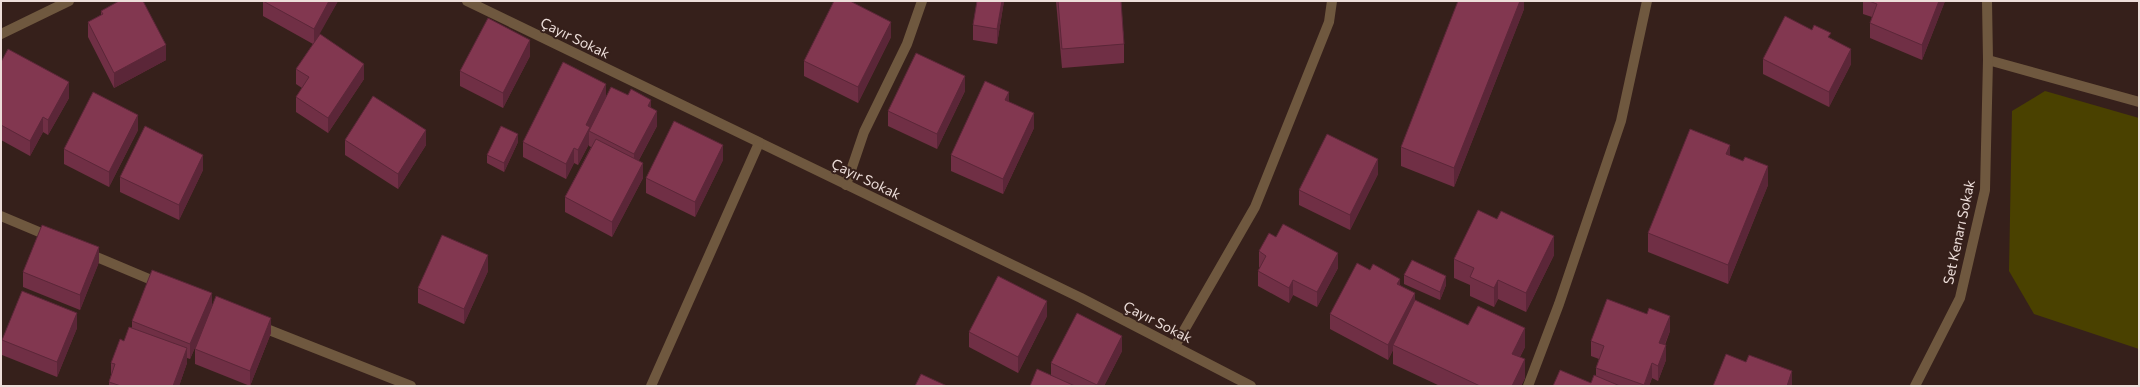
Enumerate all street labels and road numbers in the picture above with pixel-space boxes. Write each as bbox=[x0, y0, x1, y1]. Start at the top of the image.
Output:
street label: Çayır Sokak bbox=[538, 13, 613, 62]
street label: Çayır Sokak bbox=[829, 154, 904, 203]
street label: Set Kenarı Sokak bbox=[1939, 178, 1978, 286]
street label: Çayır Sokak bbox=[1121, 297, 1196, 346]

